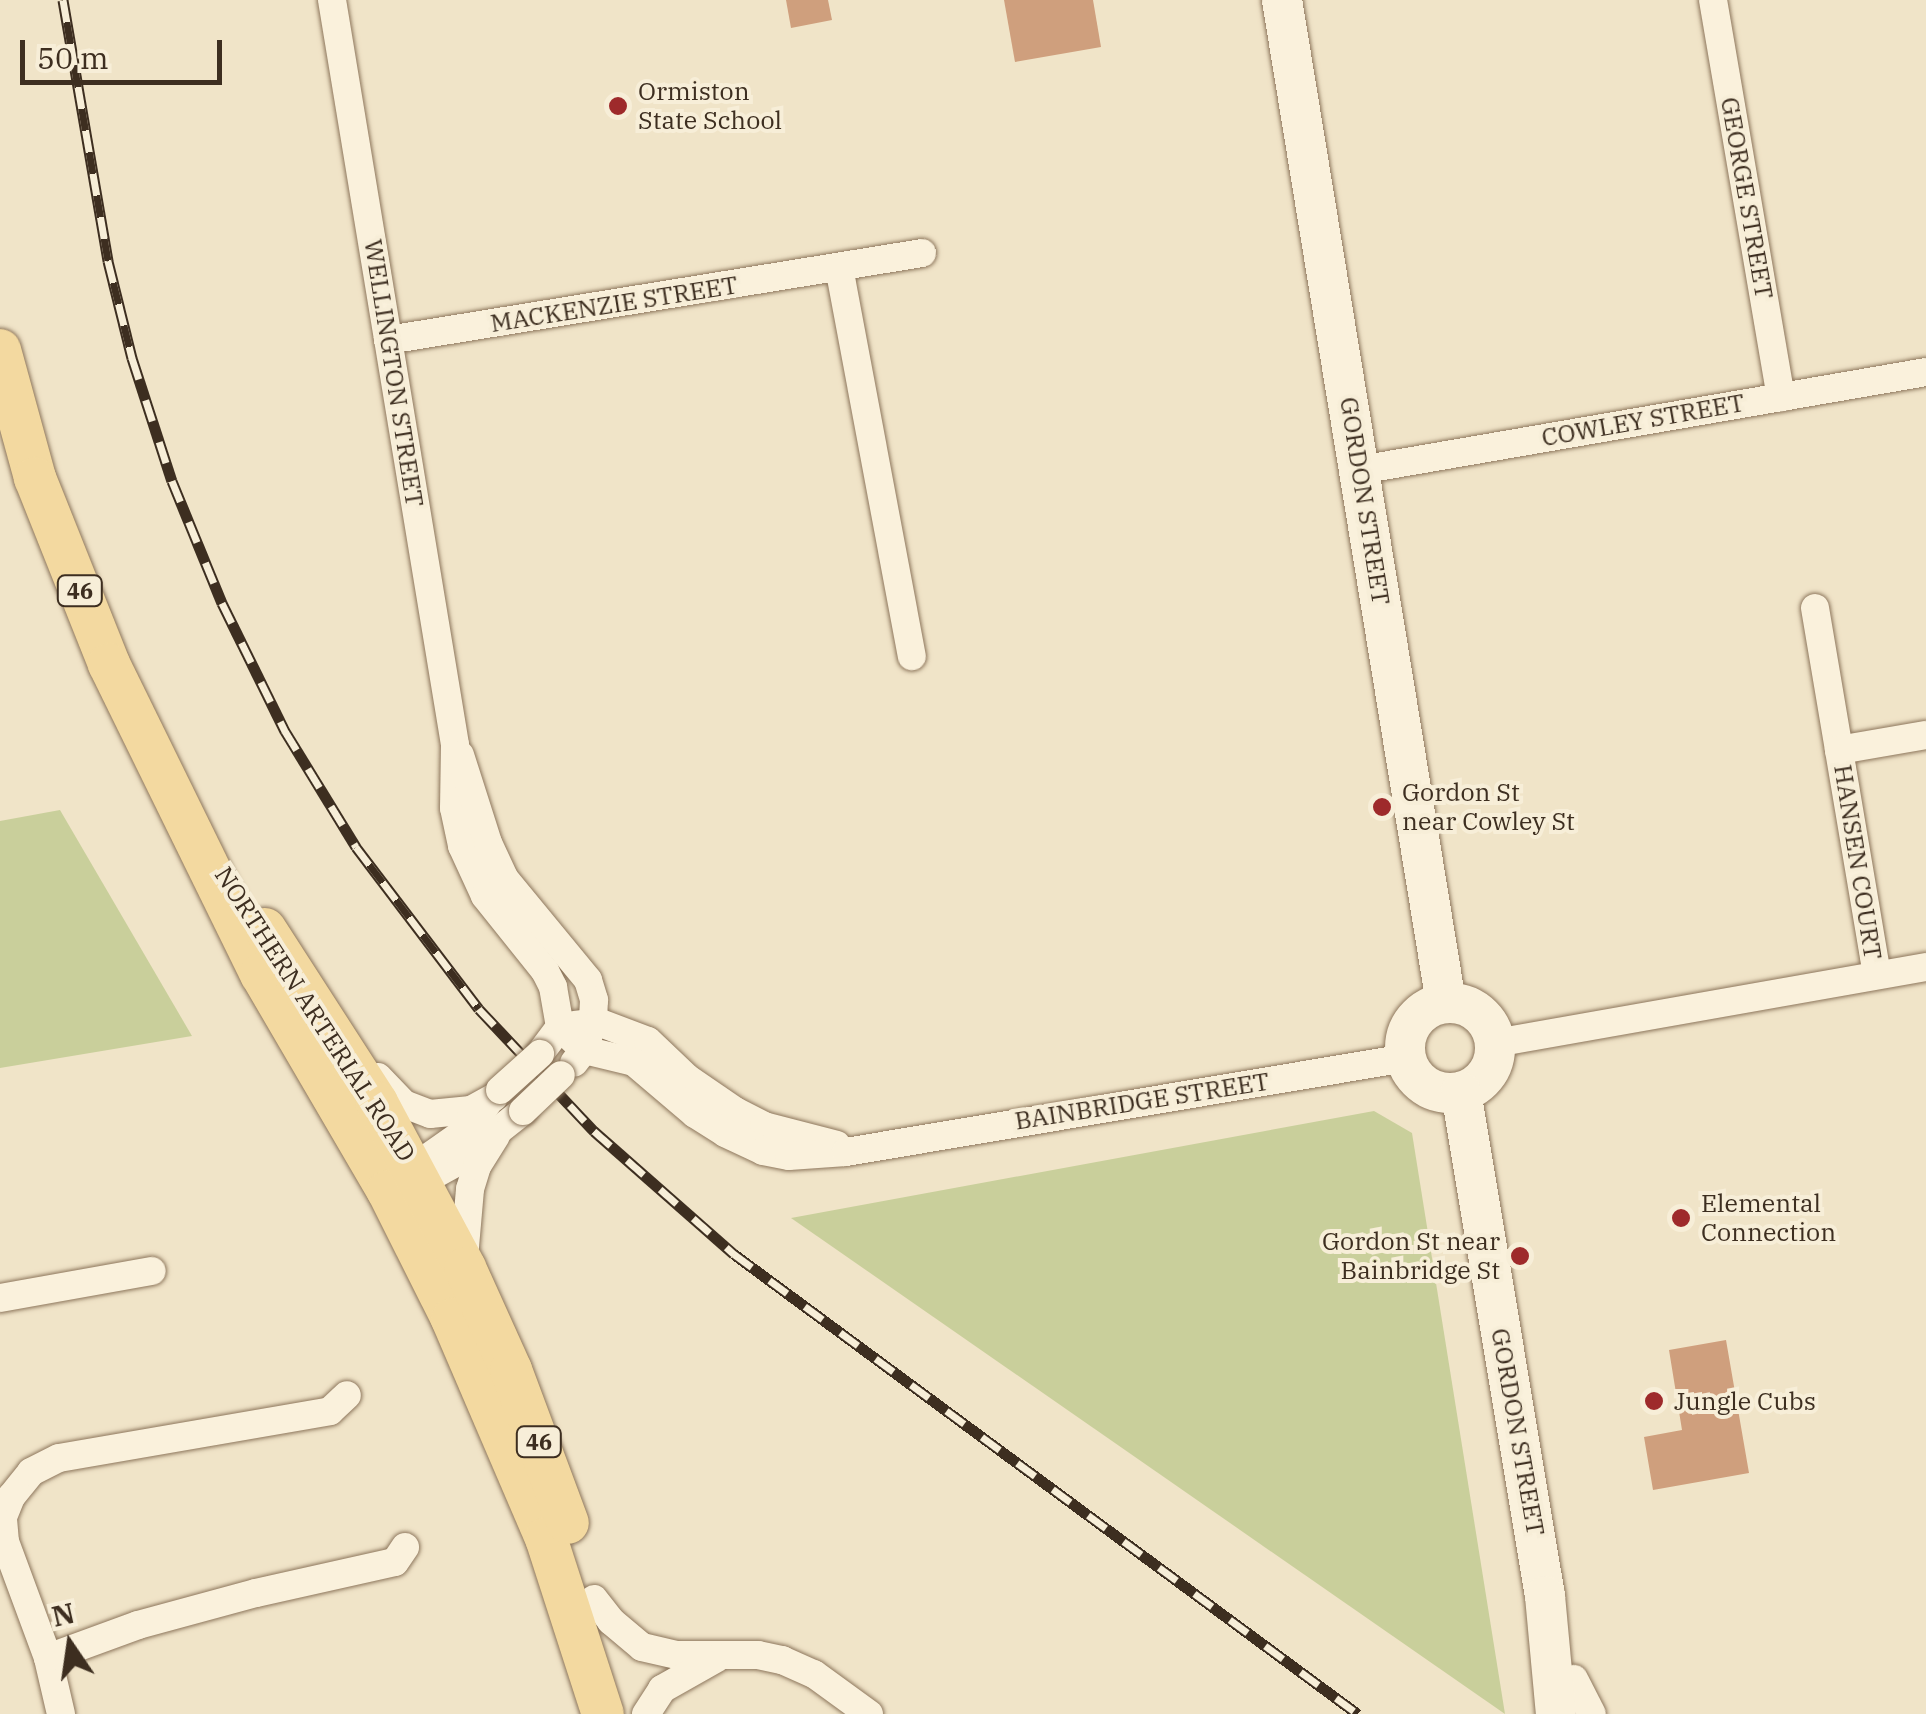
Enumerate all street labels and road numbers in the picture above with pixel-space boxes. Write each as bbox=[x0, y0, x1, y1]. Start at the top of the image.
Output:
street label: GEORGE STREET bbox=[1715, 95, 1779, 301]
street label: WELLINGTON STREET bbox=[358, 237, 430, 509]
street label: MACKENZIE STREET bbox=[488, 270, 740, 338]
street label: COWLEY STREET bbox=[1539, 387, 1747, 453]
street label: GORDON STREET bbox=[1334, 395, 1396, 607]
road number: 46 bbox=[55, 574, 105, 608]
street label: HANSEN COURT bbox=[1828, 762, 1888, 962]
street label: NORTHERN ARTERIAL ROAD bbox=[208, 861, 422, 1167]
street label: BAINBRIDGE STREET bbox=[1013, 1066, 1271, 1136]
street label: GORDON STREET bbox=[1485, 1326, 1551, 1538]
road number: 46 bbox=[514, 1425, 564, 1459]

